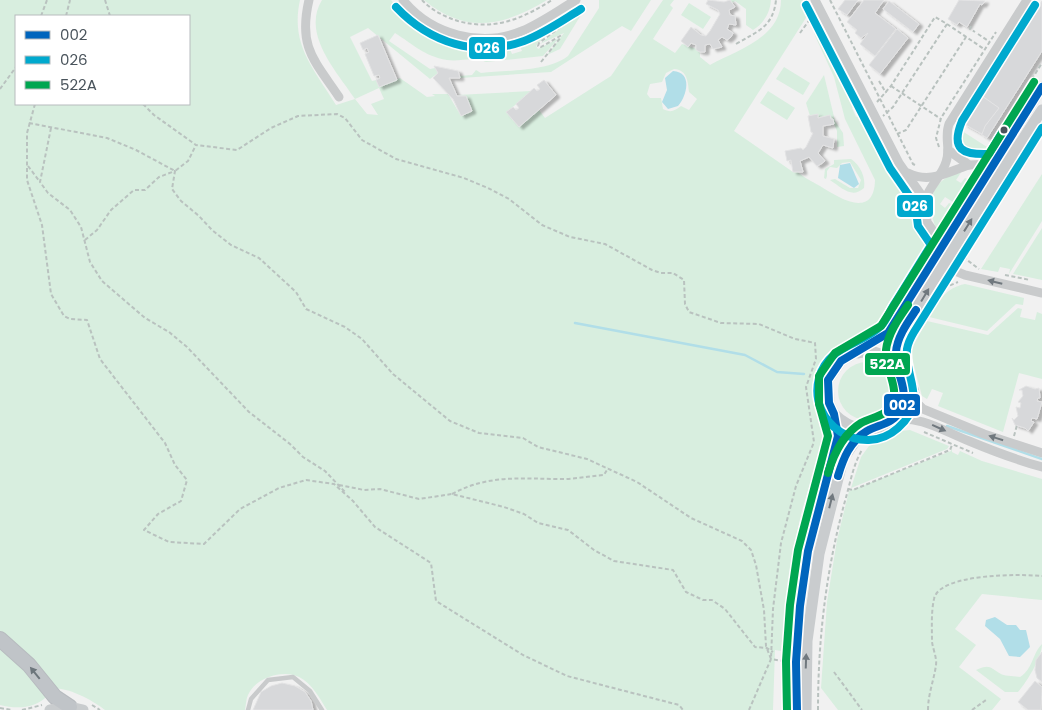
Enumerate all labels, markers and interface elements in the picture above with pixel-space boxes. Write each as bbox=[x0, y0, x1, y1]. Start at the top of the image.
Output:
legend bbox=[15, 15, 190, 105]
text: 002 bbox=[60, 24, 87, 45]
line badge: 026 bbox=[468, 36, 506, 60]
text: 026 bbox=[474, 38, 500, 58]
text: 026 bbox=[60, 49, 88, 70]
text: 522A bbox=[60, 74, 97, 95]
unlabelled marker bbox=[999, 125, 1009, 135]
line badge: 026 bbox=[896, 194, 934, 218]
text: 026 bbox=[902, 196, 928, 216]
one-way arrow bbox=[964, 218, 973, 231]
one-way arrow bbox=[987, 278, 1002, 286]
one-way arrow bbox=[920, 288, 930, 301]
line badge: 522A bbox=[864, 352, 911, 376]
text: 522A bbox=[869, 354, 905, 374]
line badge: 002 bbox=[883, 393, 921, 417]
text: 002 bbox=[889, 395, 915, 415]
one-way arrow bbox=[932, 424, 946, 432]
one-way arrow bbox=[988, 434, 1003, 441]
one-way arrow bbox=[827, 494, 835, 509]
one-way arrow bbox=[802, 653, 810, 669]
one-way arrow bbox=[30, 667, 41, 680]

